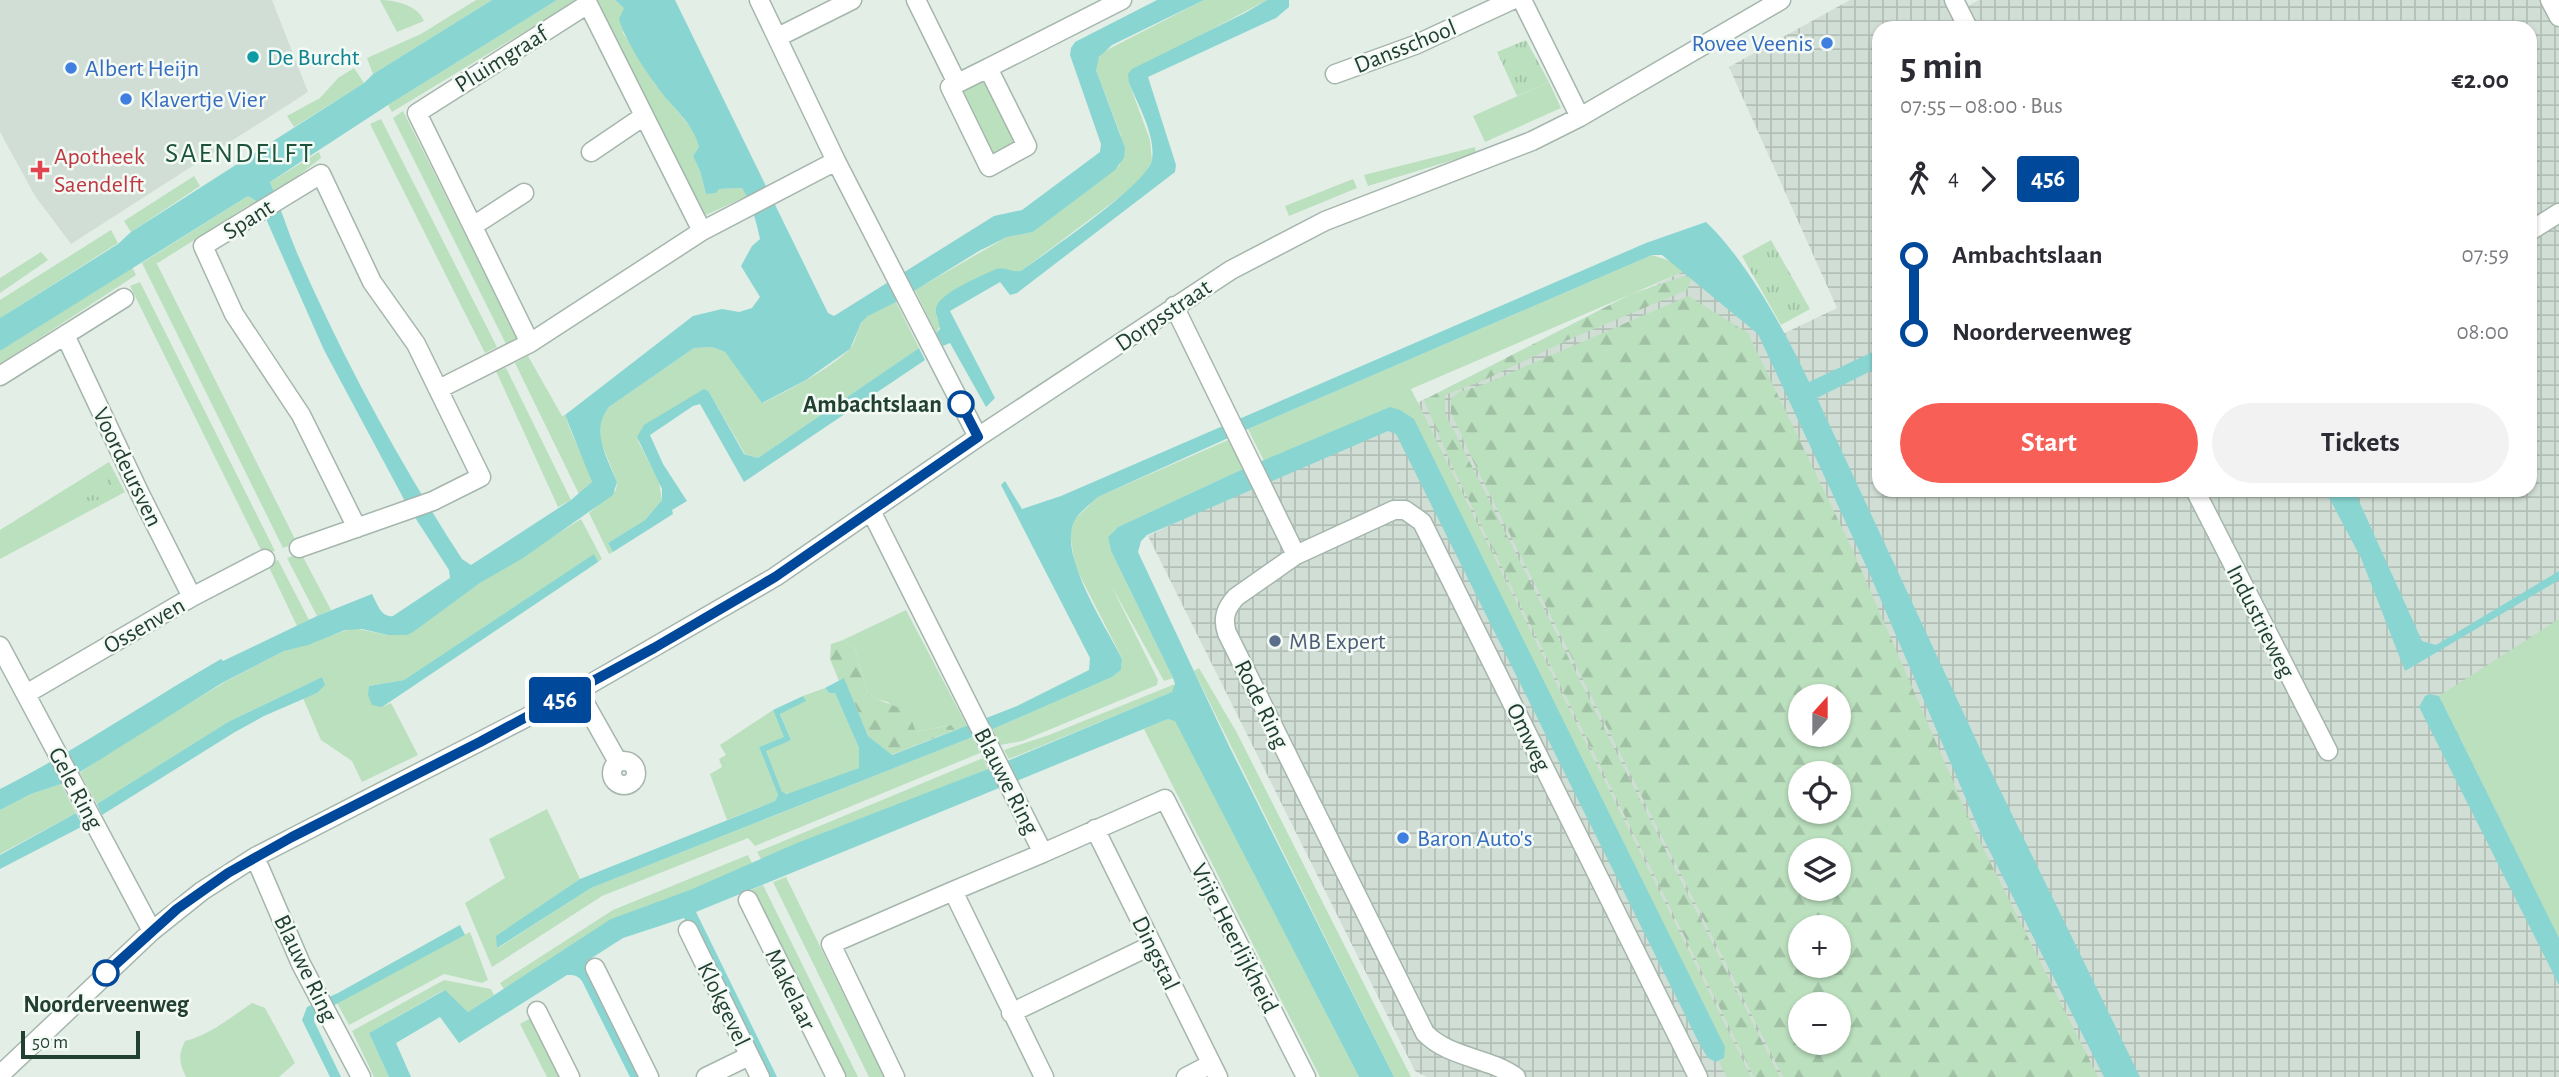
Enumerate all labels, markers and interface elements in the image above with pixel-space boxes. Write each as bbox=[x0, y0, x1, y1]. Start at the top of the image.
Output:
street label: Dansschool bbox=[1351, 16, 1460, 78]
street label: Pluimgraaf bbox=[451, 21, 553, 98]
place label: Rovee Veenis bbox=[1692, 32, 1813, 56]
marker: Rovee Veenis bbox=[1819, 35, 1835, 51]
place label: De Burcht bbox=[267, 46, 360, 70]
text: 5 min bbox=[1900, 48, 1983, 86]
marker: De Burcht bbox=[245, 49, 261, 65]
place label: Albert Heijn bbox=[85, 57, 199, 81]
marker: Albert Heijn bbox=[63, 60, 79, 76]
text: €2.00 bbox=[2452, 67, 2509, 93]
place label: Klavertje Vier bbox=[140, 88, 266, 112]
marker: Klavertje Vier bbox=[118, 91, 134, 107]
text: 07:55 – 08:00 · Bus bbox=[1900, 95, 2063, 118]
district label: SAENDELFT bbox=[165, 140, 315, 168]
place label: Apotheek Saendelft bbox=[54, 145, 145, 197]
icon: walk bbox=[1900, 160, 1938, 198]
icon: forward bbox=[1969, 160, 2007, 198]
marker: Apotheek Saendelft bbox=[32, 162, 48, 178]
text: 4 bbox=[1948, 167, 1959, 190]
text: 456 bbox=[2031, 167, 2065, 191]
street label: Spant bbox=[219, 195, 278, 244]
text: Ambachtslaan bbox=[1952, 242, 2103, 268]
text: 07:59 bbox=[2462, 244, 2509, 267]
street label: Dorpsstraat bbox=[1111, 275, 1216, 356]
text: Noorderveenweg bbox=[1952, 319, 2131, 345]
text: 08:00 bbox=[2456, 321, 2509, 344]
marker: Ambachtslaan bbox=[948, 391, 974, 417]
place label: Ambachtslaan bbox=[803, 393, 942, 417]
button: Start bbox=[1900, 403, 2198, 483]
button: Tickets bbox=[2212, 403, 2509, 483]
street label: Voordeursven bbox=[88, 404, 166, 531]
street label: Industrieweg bbox=[2222, 561, 2299, 682]
street label: Ossenven bbox=[100, 593, 189, 659]
place label: MB Expert bbox=[1289, 630, 1386, 654]
marker: MB Expert bbox=[1267, 633, 1283, 649]
street label: Rode Ring bbox=[1230, 657, 1293, 753]
line badge: 456 bbox=[520, 677, 600, 723]
north arrow bbox=[1788, 684, 1852, 747]
map controls bbox=[1788, 684, 1851, 1055]
text: 456 bbox=[543, 688, 577, 712]
street label: Omweg bbox=[1501, 700, 1555, 775]
street label: Blauwe Ring bbox=[969, 724, 1043, 839]
street label: Gele Ring bbox=[44, 743, 107, 834]
button: locate bbox=[1788, 761, 1851, 824]
place label: Baron Auto's bbox=[1417, 827, 1533, 851]
marker: Baron Auto's bbox=[1395, 830, 1411, 846]
button: layers bbox=[1788, 838, 1851, 901]
street label: Vrije Heerlijkheid bbox=[1186, 860, 1282, 1017]
street label: Blauwe Ring bbox=[269, 911, 341, 1026]
street label: Dingstal bbox=[1127, 913, 1183, 994]
button: + bbox=[1788, 915, 1851, 978]
street label: Makelaar bbox=[760, 945, 820, 1034]
street label: Klokgevel bbox=[692, 958, 754, 1051]
marker: Noorderveenweg bbox=[93, 960, 119, 986]
button: − bbox=[1788, 992, 1851, 1055]
place label: Noorderveenweg bbox=[23, 993, 190, 1017]
scale bar bbox=[21, 1028, 140, 1060]
text: 50 m bbox=[32, 1033, 68, 1052]

